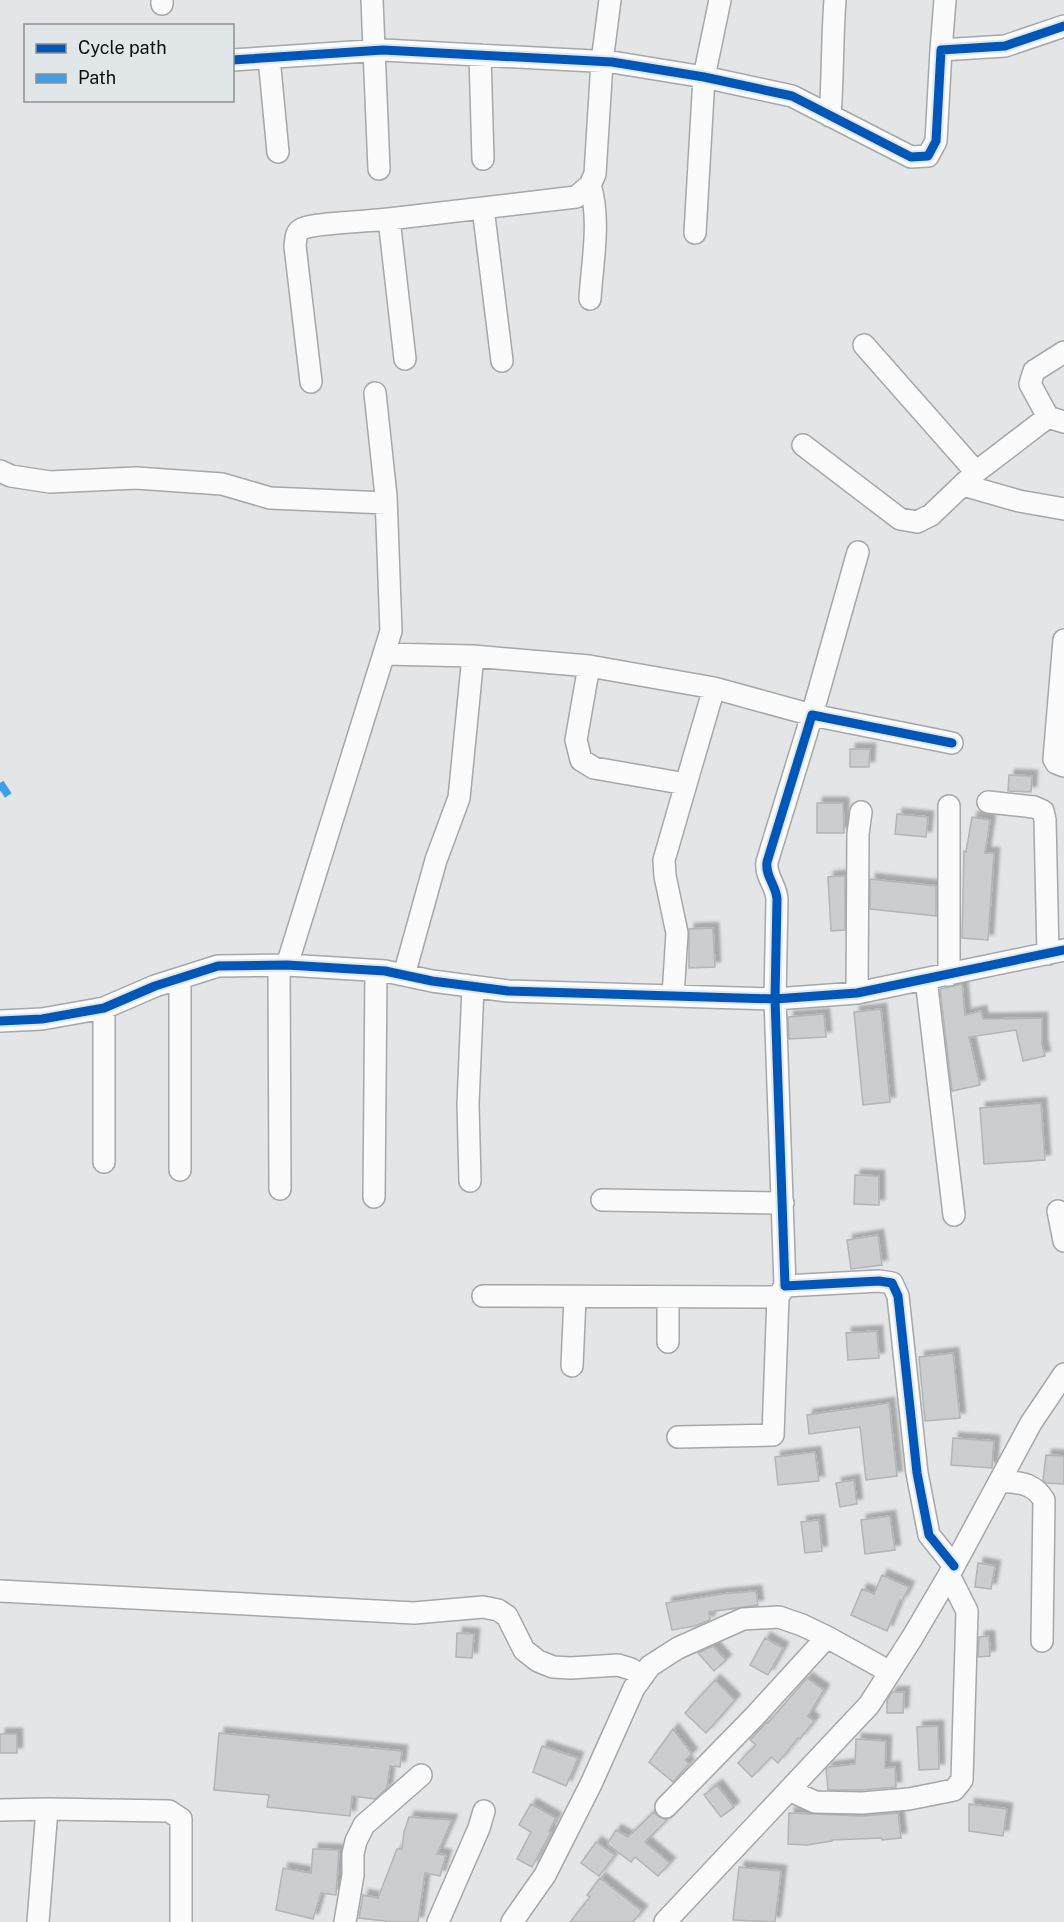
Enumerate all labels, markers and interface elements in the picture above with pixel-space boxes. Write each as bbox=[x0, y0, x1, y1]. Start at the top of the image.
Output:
legend bbox=[24, 24, 234, 102]
text: Cycle path bbox=[78, 37, 167, 58]
text: Path bbox=[78, 67, 116, 88]

